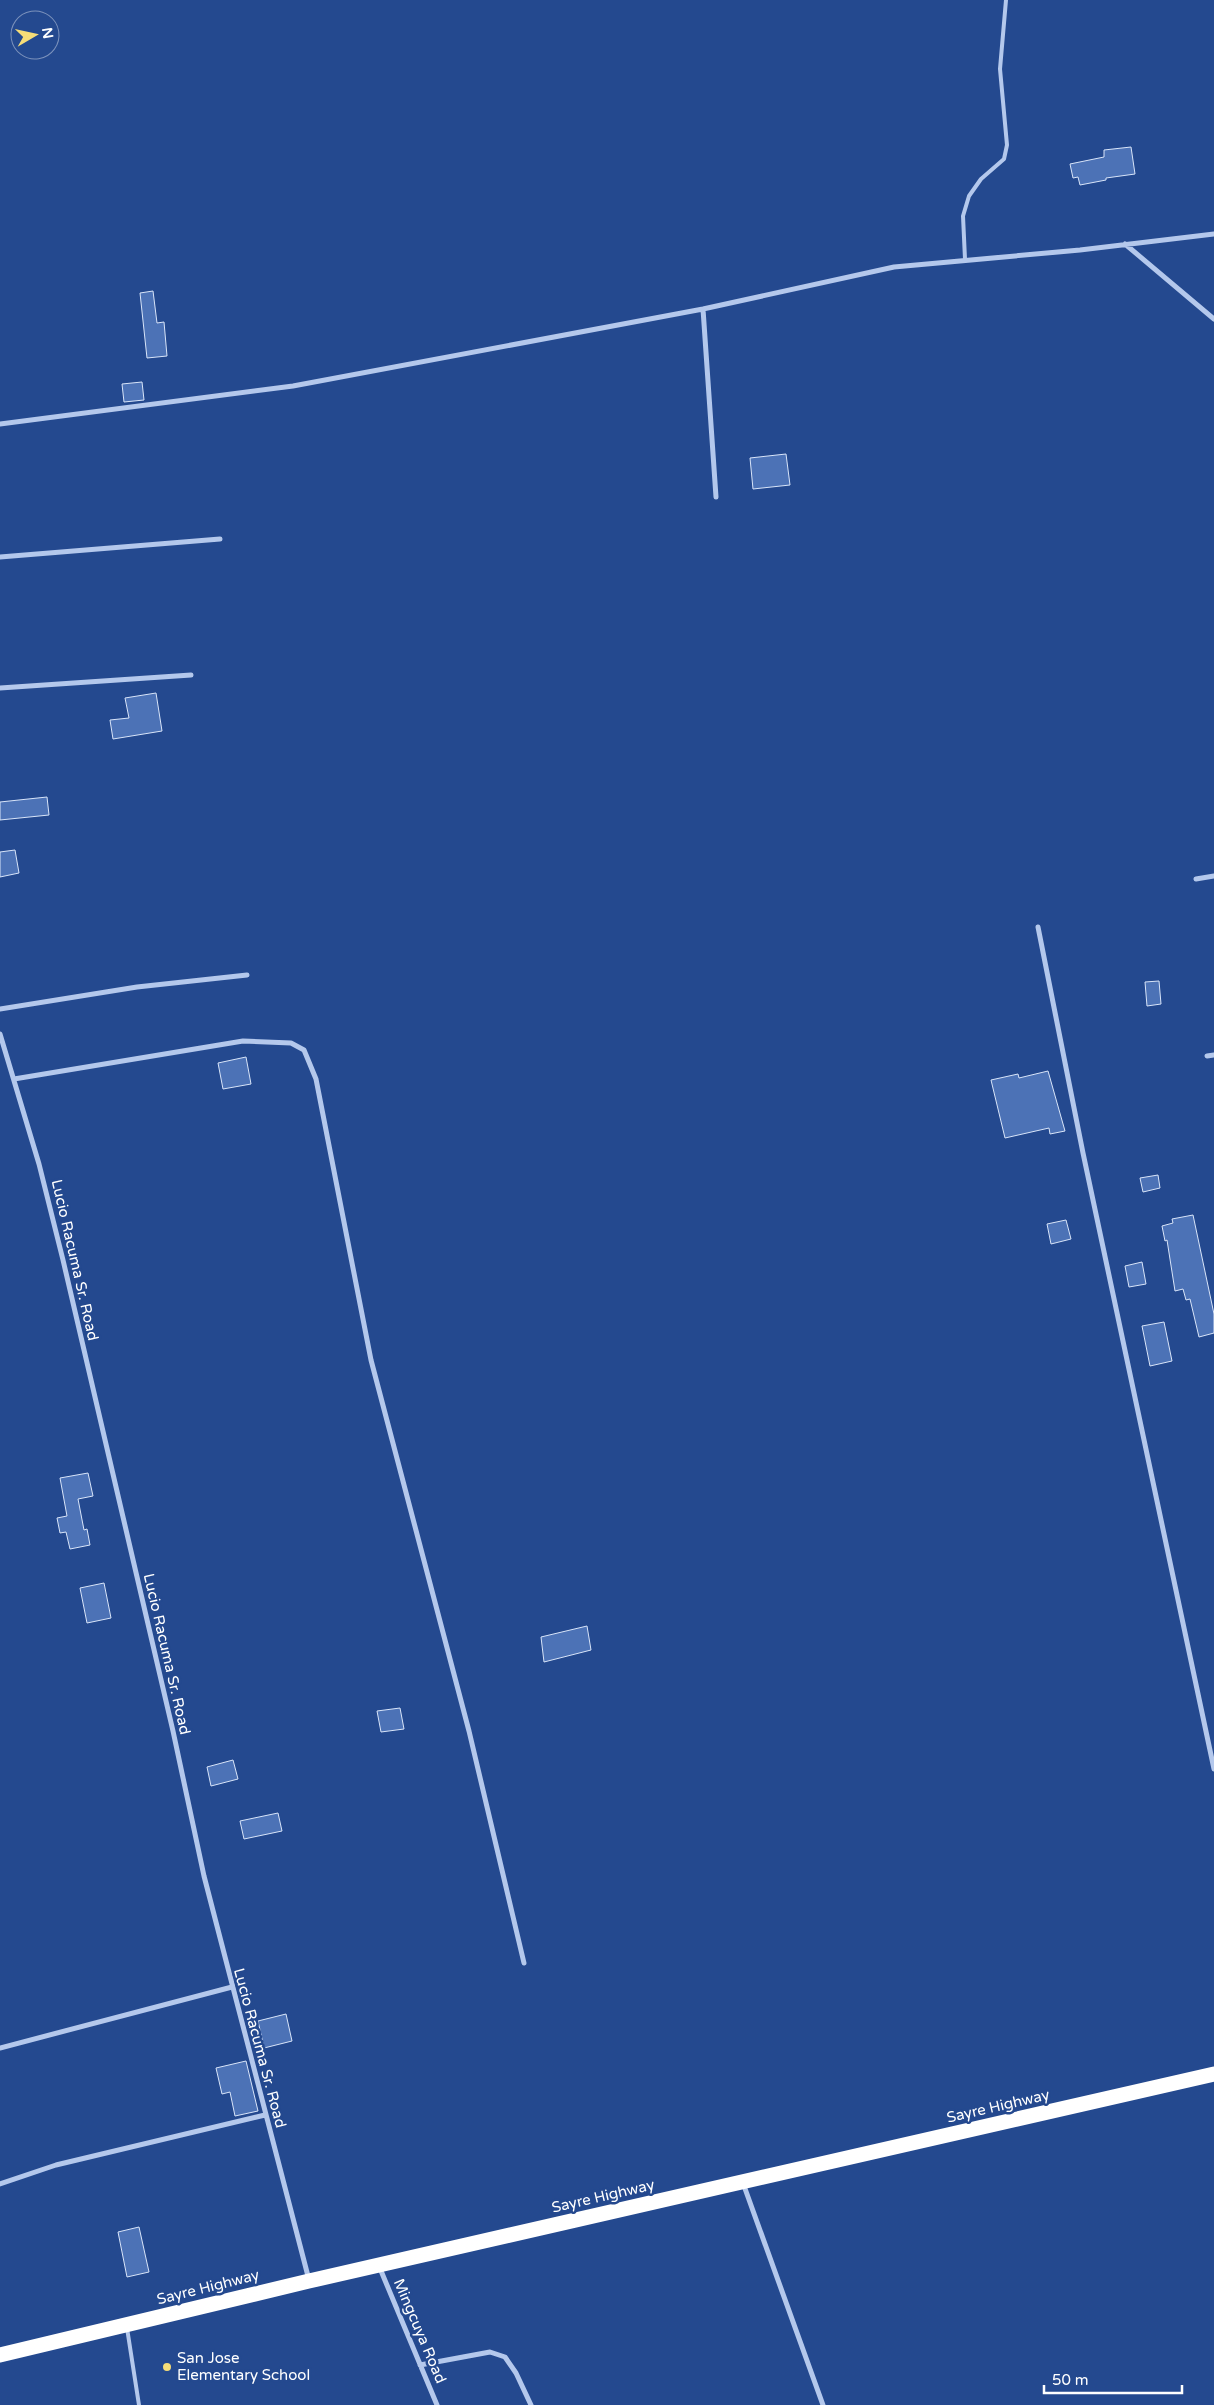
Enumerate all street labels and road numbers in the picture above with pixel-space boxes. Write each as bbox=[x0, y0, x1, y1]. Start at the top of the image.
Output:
street label: Lucio Racuma Sr. Road bbox=[48, 1178, 102, 1342]
street label: Lucio Racuma Sr. Road bbox=[140, 1572, 194, 1736]
street label: Lucio Racuma Sr. Road bbox=[230, 1966, 290, 2130]
street label: Sayre Highway bbox=[945, 2085, 1051, 2127]
street label: Sayre Highway bbox=[550, 2175, 656, 2217]
street label: Sayre Highway bbox=[155, 2266, 261, 2308]
street label: Mingcuya Road bbox=[390, 2276, 450, 2386]

